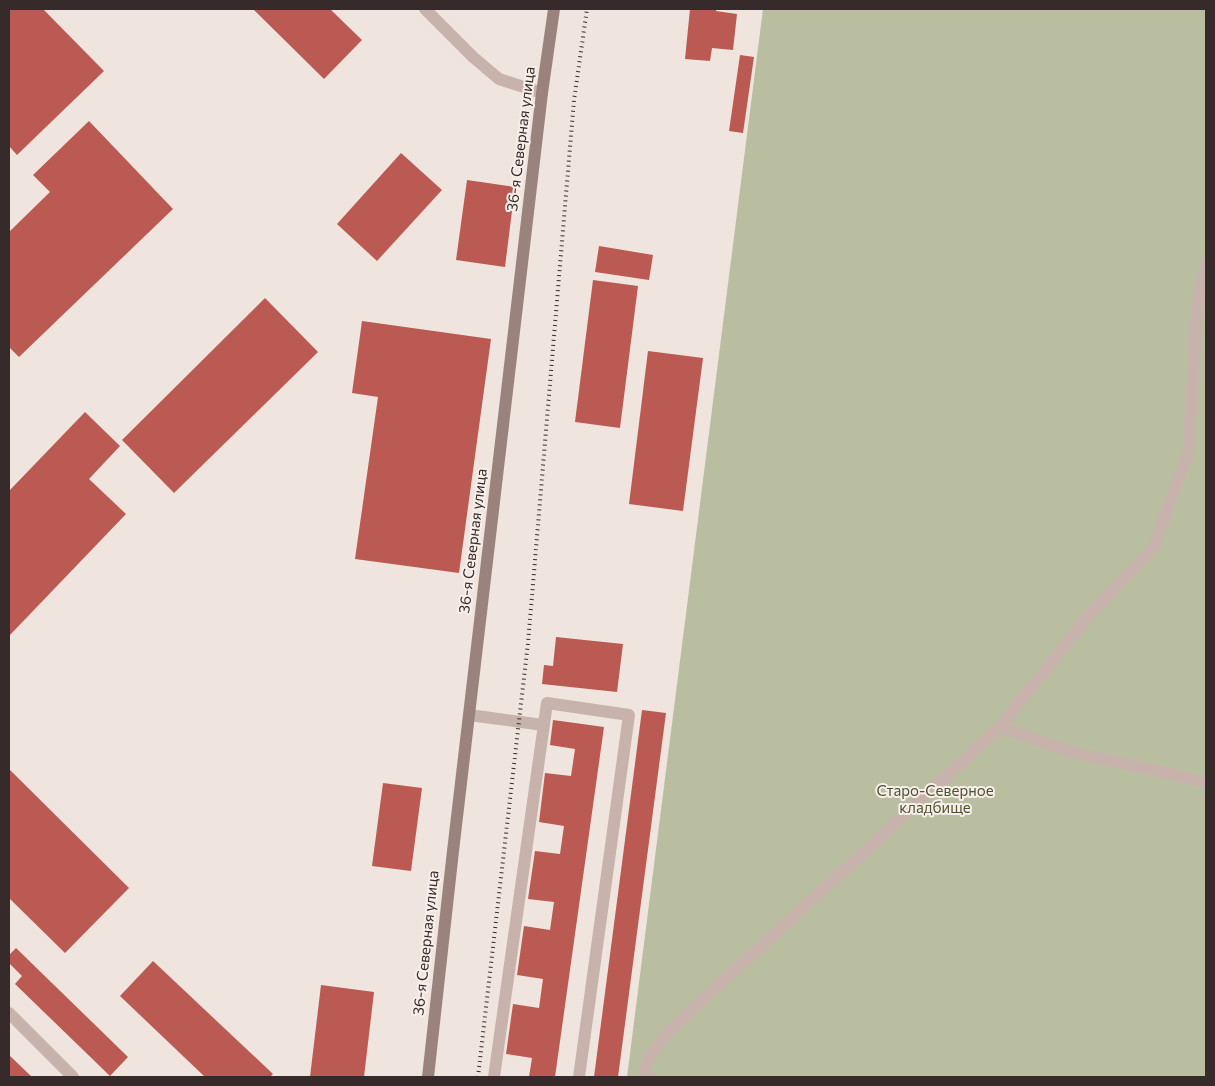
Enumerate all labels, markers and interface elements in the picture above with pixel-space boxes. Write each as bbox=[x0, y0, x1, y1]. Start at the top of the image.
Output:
street label: 36-я Северная улица bbox=[502, 65, 538, 212]
street label: 36-я Северная улица bbox=[454, 467, 490, 614]
park label: Старо-Северное кладбище bbox=[876, 781, 994, 816]
street label: 36-я Северная улица bbox=[408, 870, 442, 1016]

